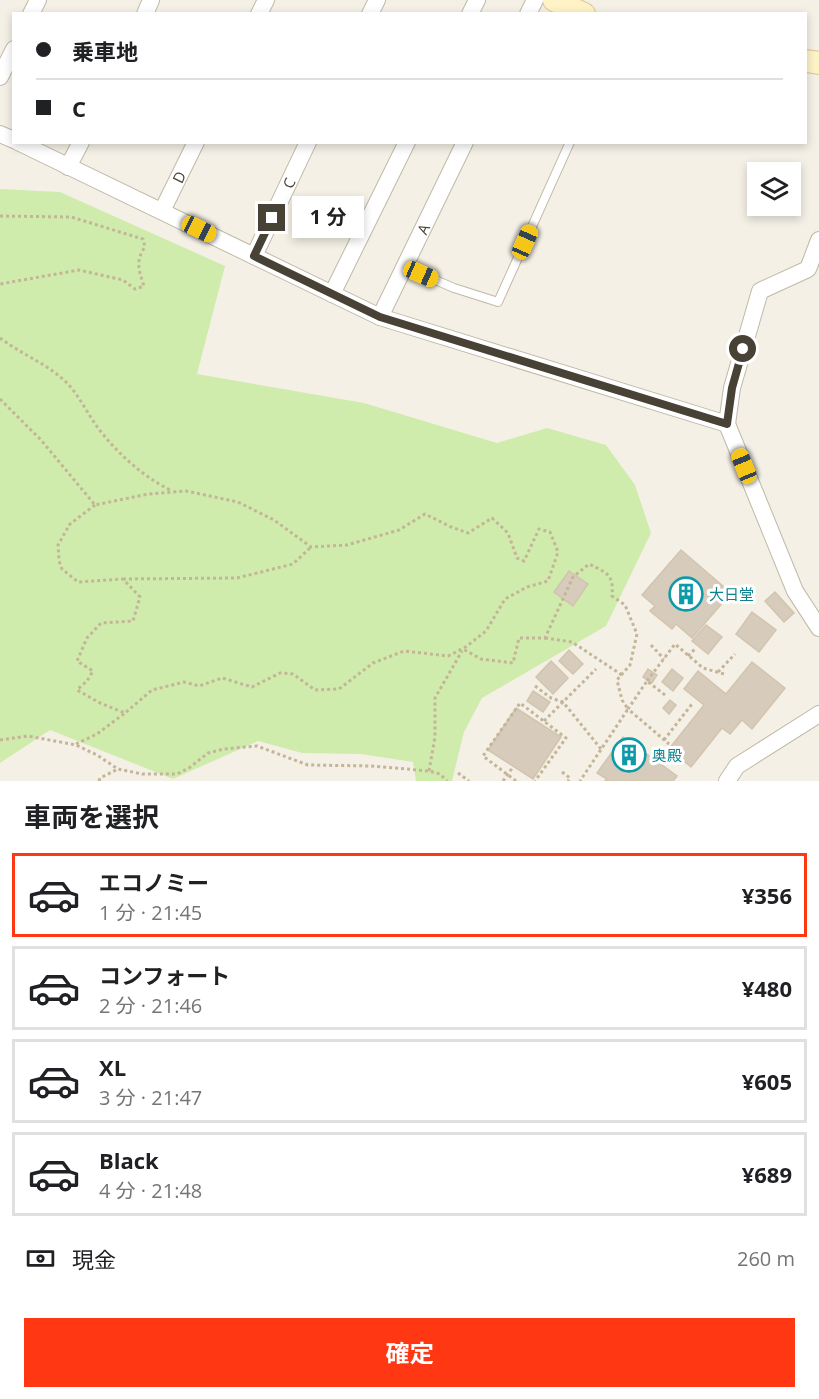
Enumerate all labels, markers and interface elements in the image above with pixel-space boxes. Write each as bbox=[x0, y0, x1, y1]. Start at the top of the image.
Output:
text: 乗車地 bbox=[72, 36, 138, 66]
text: C bbox=[72, 93, 86, 123]
map controls bbox=[747, 162, 801, 216]
button: layers bbox=[747, 162, 801, 216]
street label: D bbox=[167, 168, 190, 186]
street label: C bbox=[278, 174, 300, 191]
callout: 1 分 bbox=[293, 197, 365, 239]
text: 1 分 bbox=[310, 203, 346, 230]
route end bbox=[258, 204, 285, 231]
car bbox=[179, 213, 219, 245]
street label: A bbox=[412, 220, 434, 237]
car bbox=[509, 222, 541, 262]
car bbox=[401, 258, 441, 290]
route start bbox=[729, 335, 756, 362]
car bbox=[729, 446, 759, 486]
building icon: 大日堂 bbox=[668, 576, 704, 612]
place label: 大日堂 bbox=[709, 584, 754, 604]
building icon: 奥殿 bbox=[611, 737, 647, 773]
place label: 奥殿 bbox=[652, 745, 682, 765]
text: 車両を選択 bbox=[24, 798, 159, 835]
text: エコノミー bbox=[99, 867, 209, 897]
icon: car bbox=[27, 868, 81, 922]
text: ¥356 bbox=[742, 880, 792, 910]
text: 1 分 · 21:45 bbox=[99, 899, 202, 926]
text: コンフォート bbox=[99, 960, 230, 990]
icon: car bbox=[27, 961, 81, 1015]
text: ¥480 bbox=[742, 973, 792, 1003]
text: 2 分 · 21:46 bbox=[99, 992, 202, 1019]
text: XL bbox=[99, 1052, 126, 1082]
icon: car bbox=[27, 1054, 81, 1108]
text: ¥605 bbox=[742, 1066, 792, 1096]
text: 3 分 · 21:47 bbox=[99, 1084, 202, 1111]
text: Black bbox=[99, 1145, 159, 1175]
icon: car bbox=[27, 1147, 81, 1201]
text: ¥689 bbox=[742, 1159, 792, 1189]
text: 4 分 · 21:48 bbox=[99, 1177, 202, 1204]
icon: cash bbox=[24, 1242, 57, 1275]
text: 現金 bbox=[72, 1244, 116, 1274]
text: 260 m bbox=[737, 1245, 795, 1272]
button: 確定 bbox=[24, 1318, 795, 1387]

